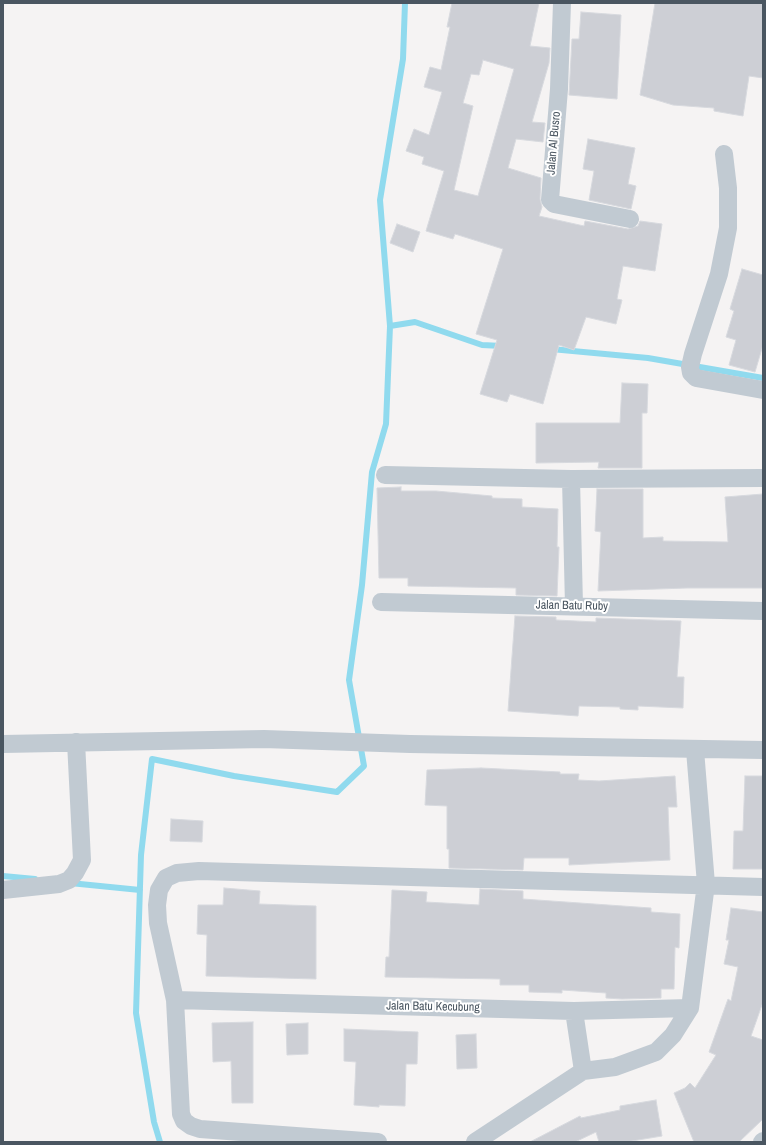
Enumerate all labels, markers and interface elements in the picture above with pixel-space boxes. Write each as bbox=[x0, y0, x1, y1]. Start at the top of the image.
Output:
street label: Jalan Al Busro bbox=[544, 111, 564, 175]
street label: Jalan Batu Ruby bbox=[536, 598, 608, 614]
street label: Jalan Batu Kecubung bbox=[386, 999, 480, 1015]

